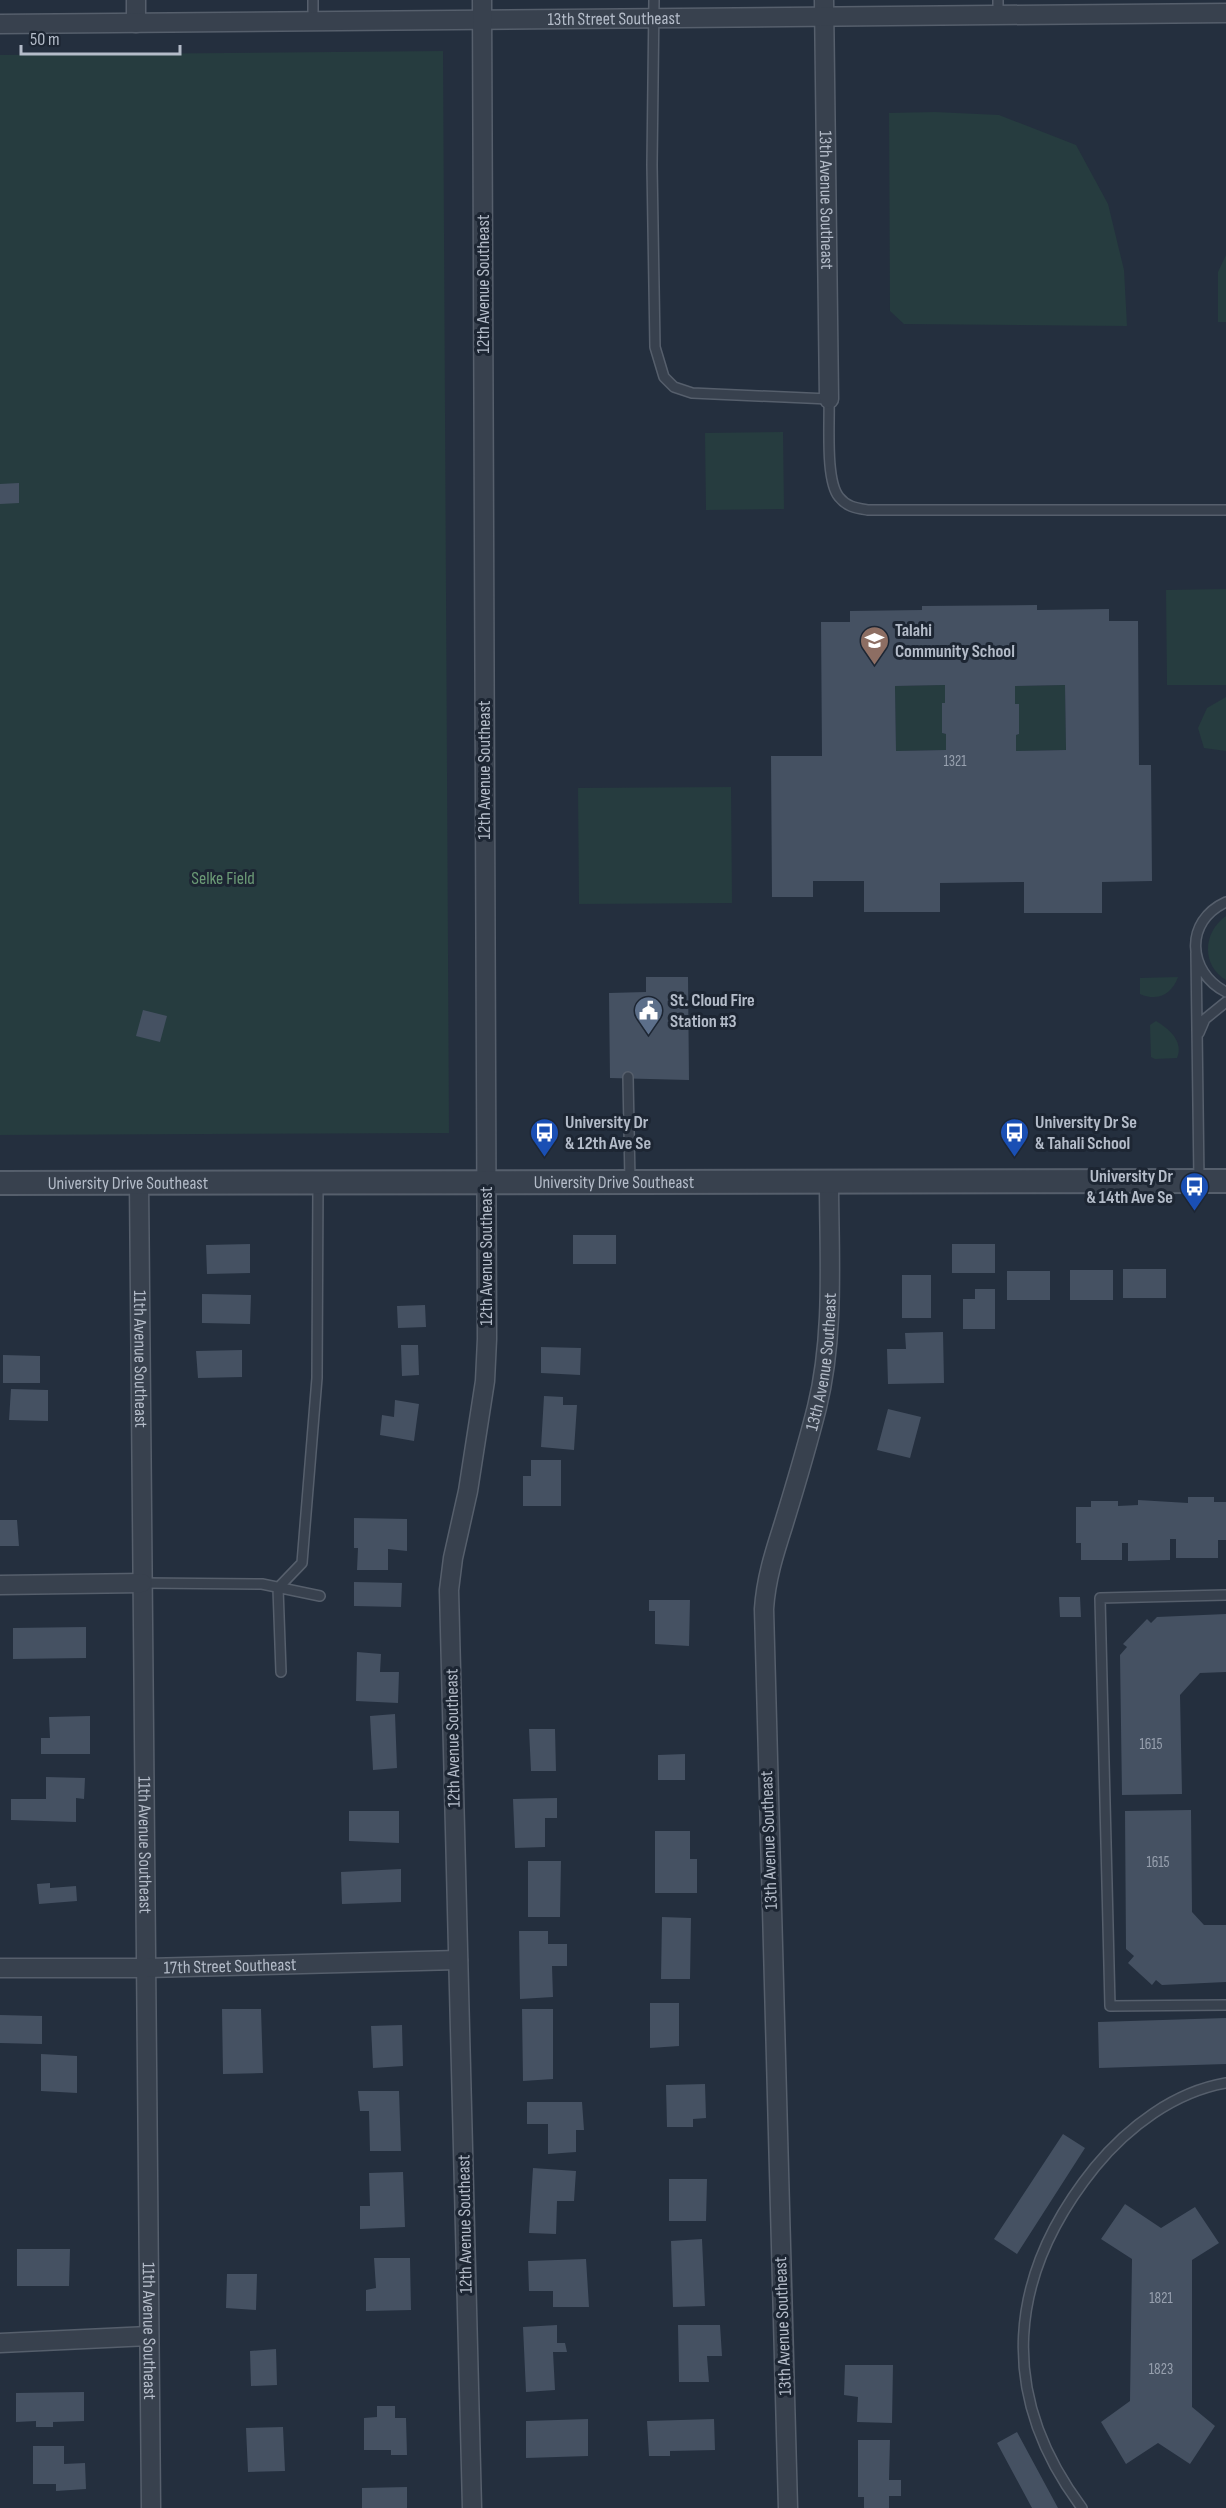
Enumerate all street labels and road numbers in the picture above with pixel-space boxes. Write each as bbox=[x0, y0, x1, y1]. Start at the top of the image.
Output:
street label: 13th Street Southeast bbox=[547, 7, 681, 30]
street label: 13th Avenue Southeast bbox=[815, 130, 838, 270]
street label: 12th Avenue Southeast bbox=[473, 214, 494, 353]
street label: 12th Avenue Southeast bbox=[474, 700, 495, 839]
street label: University Drive Southeast bbox=[534, 1171, 695, 1193]
street label: University Drive Southeast bbox=[48, 1172, 209, 1193]
street label: 12th Avenue Southeast bbox=[476, 1186, 497, 1325]
street label: 11th Avenue Southeast bbox=[129, 1290, 152, 1428]
street label: 13th Avenue Southeast bbox=[801, 1292, 840, 1433]
street label: 12th Avenue Southeast bbox=[441, 1668, 465, 1808]
street label: 13th Avenue Southeast bbox=[756, 1770, 782, 1910]
street label: 11th Avenue Southeast bbox=[134, 1776, 156, 1914]
street label: 17th Street Southeast bbox=[163, 1954, 297, 1978]
street label: 12th Avenue Southeast bbox=[453, 2154, 477, 2294]
street label: 13th Avenue Southeast bbox=[770, 2256, 796, 2396]
street label: 11th Avenue Southeast bbox=[138, 2262, 161, 2400]

